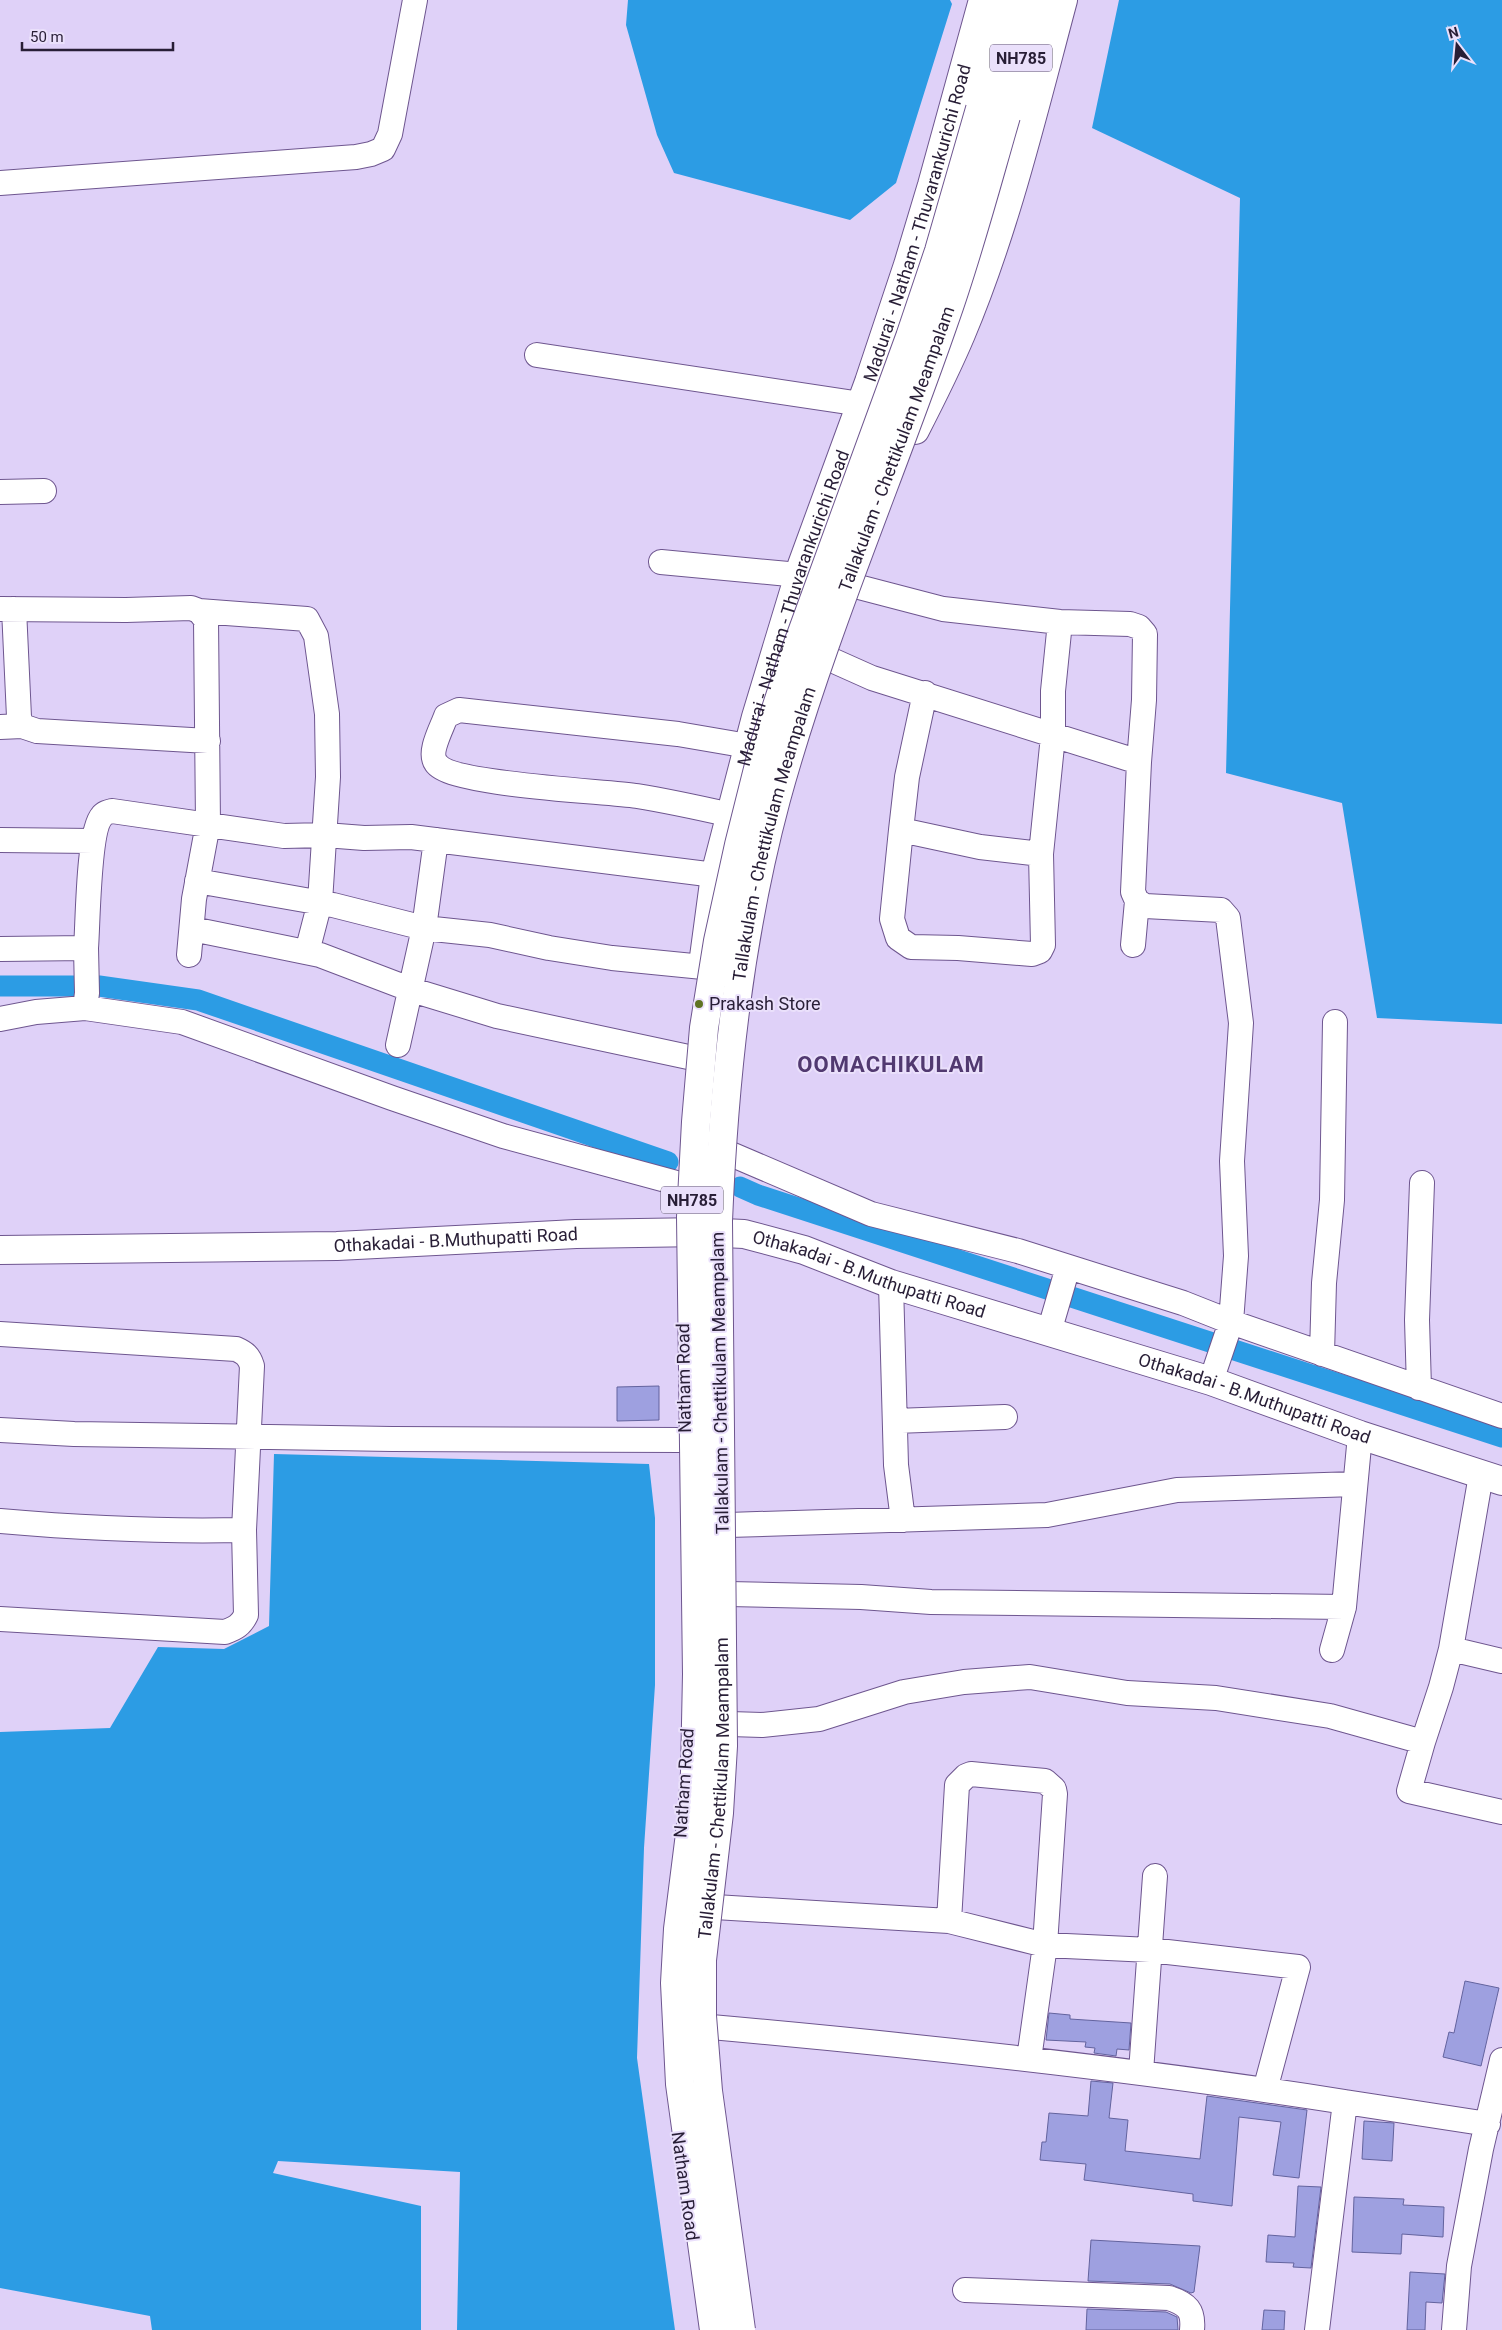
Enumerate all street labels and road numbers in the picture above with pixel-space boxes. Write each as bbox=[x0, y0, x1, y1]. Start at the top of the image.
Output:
road number: NH785 bbox=[990, 44, 1052, 72]
street label: Madurai - Natham - Thuvarankurichi Road bbox=[859, 62, 975, 384]
street label: Tallakulam - Chettikulam Meampalam bbox=[834, 303, 958, 594]
street label: Madurai - Natham - Thuvarankurichi Road bbox=[733, 447, 853, 768]
street label: Tallakulam - Chettikulam Meampalam bbox=[728, 684, 820, 982]
road number: NH785 bbox=[661, 1186, 723, 1214]
street label: Othakadai - B.Muthupatti Road bbox=[333, 1223, 578, 1256]
street label: Othakadai - B.Muthupatti Road bbox=[751, 1226, 988, 1322]
street label: Tallakulam - Chettikulam Meampalam bbox=[706, 1232, 733, 1534]
street label: Natham Road bbox=[672, 1323, 695, 1433]
street label: Othakadai - B.Muthupatti Road bbox=[1136, 1349, 1373, 1448]
street label: Tallakulam - Chettikulam Meampalam bbox=[694, 1637, 733, 1940]
street label: Natham Road bbox=[669, 1727, 698, 1838]
street label: Natham Road bbox=[667, 2130, 704, 2242]

